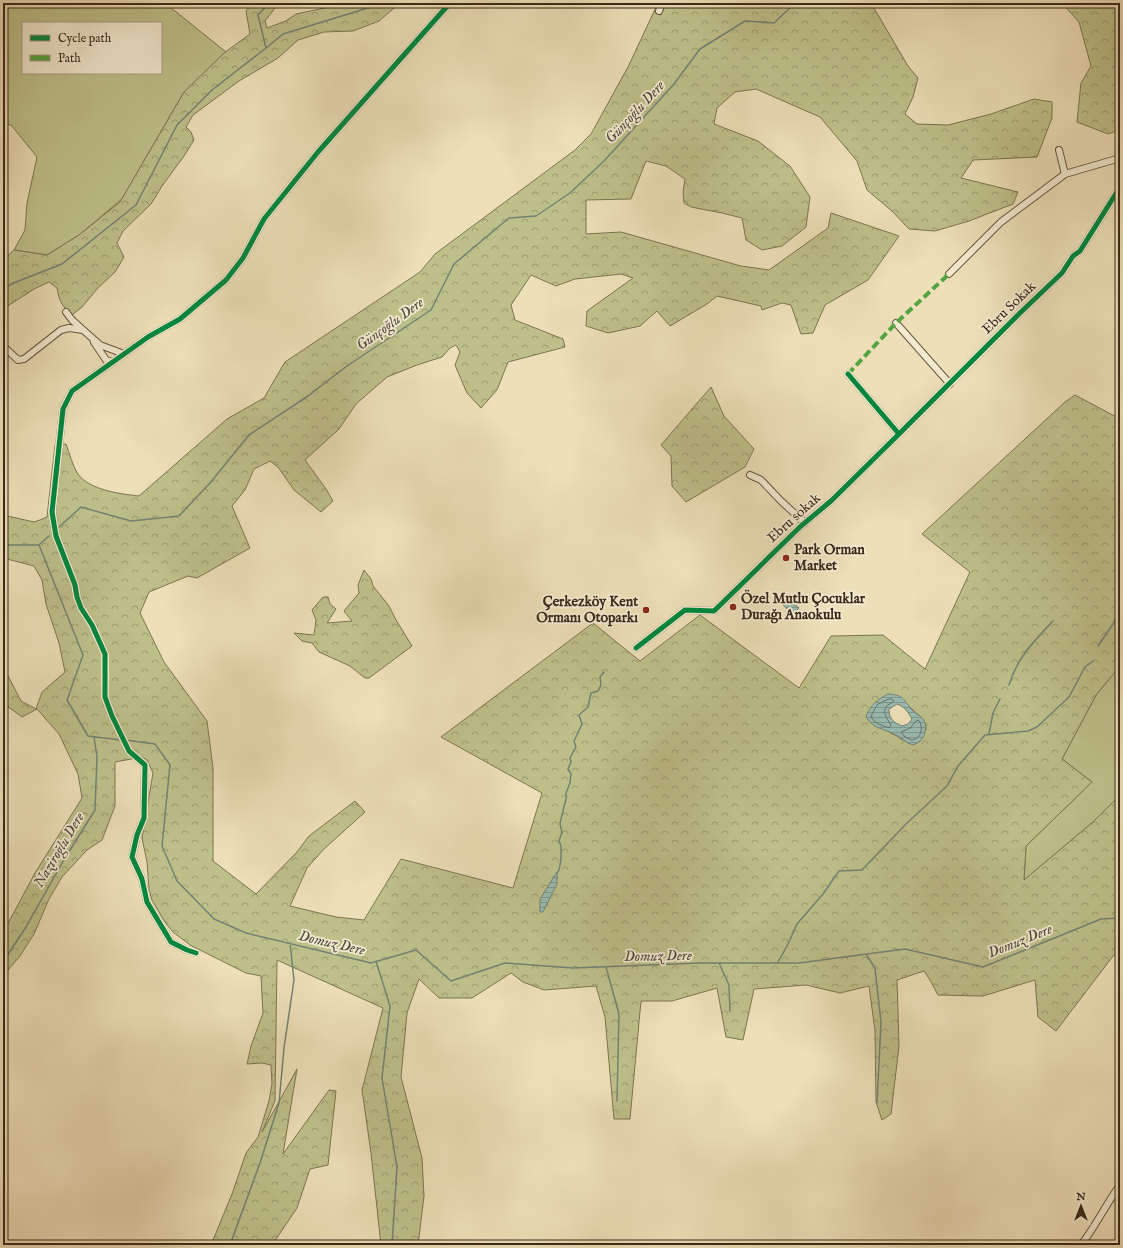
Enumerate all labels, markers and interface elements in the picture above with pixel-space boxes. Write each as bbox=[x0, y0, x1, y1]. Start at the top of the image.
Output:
legend bbox=[22, 22, 162, 74]
text: Cycle path bbox=[58, 31, 112, 47]
text: Path bbox=[58, 51, 81, 66]
water label: Günçoğlu Dere bbox=[601, 77, 670, 148]
street label: Ebru Sokak bbox=[978, 277, 1040, 338]
water label: Günçoğlu Dere bbox=[352, 293, 428, 356]
street label: Ebru sokak bbox=[763, 489, 825, 547]
place label: Park Orman Market bbox=[794, 541, 865, 575]
marker: Park Orman Market bbox=[781, 553, 791, 563]
place label: Özel Mutlu Çocuklar Durağı Anaokulu bbox=[741, 589, 866, 624]
place label: Çerkezköy Kent Ormanı Otoparkı bbox=[536, 593, 638, 627]
marker: Özel Mutlu Çocuklar Durağı Anaokulu bbox=[728, 602, 738, 612]
marker: Çerkezköy Kent Ormanı Otoparkı bbox=[641, 605, 651, 615]
water label: Naziroğlu Dere bbox=[29, 809, 90, 892]
water label: Domuz Dere bbox=[985, 920, 1055, 962]
water label: Domuz Dere bbox=[297, 926, 367, 960]
water label: Domuz Dere bbox=[624, 946, 692, 966]
north arrow bbox=[1061, 1186, 1101, 1226]
text: N bbox=[1075, 1190, 1086, 1204]

